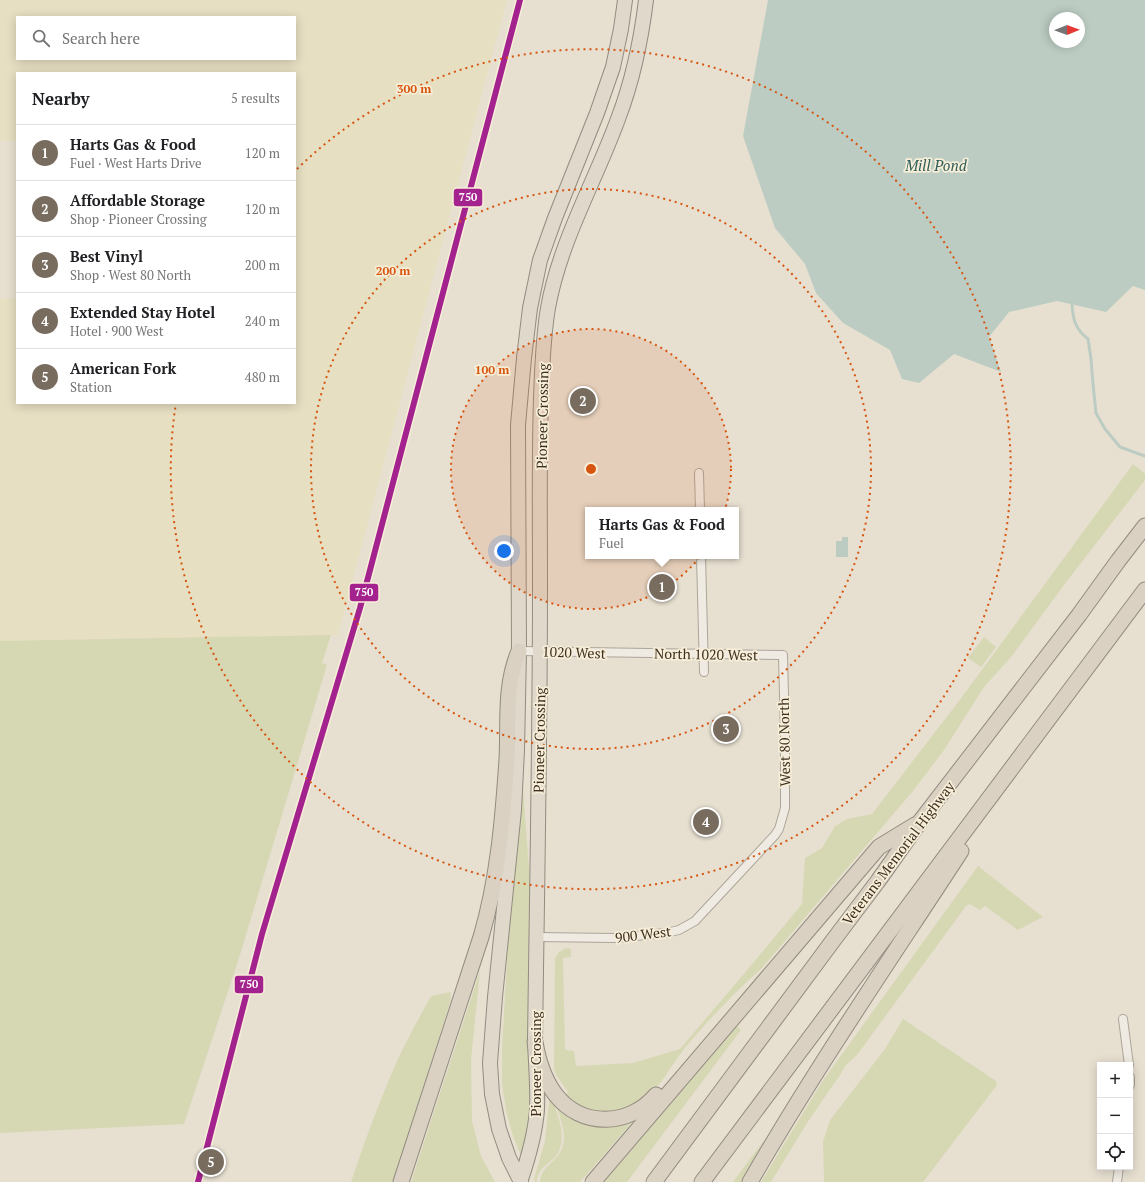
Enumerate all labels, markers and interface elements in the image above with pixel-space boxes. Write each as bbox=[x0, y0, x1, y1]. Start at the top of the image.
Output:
north arrow bbox=[1049, 12, 1085, 48]
search box bbox=[16, 16, 296, 60]
icon: search bbox=[30, 27, 52, 49]
text: Search here bbox=[62, 28, 140, 48]
text: 300 m bbox=[397, 81, 431, 96]
text: Nearby bbox=[32, 87, 90, 110]
text: 5 results bbox=[231, 89, 280, 107]
text: Harts Gas & Food bbox=[70, 134, 196, 154]
text: 1 bbox=[41, 144, 49, 162]
text: 120 m bbox=[245, 144, 280, 162]
text: Fuel · West Harts Drive bbox=[70, 154, 202, 172]
water label: Mill Pond bbox=[904, 155, 968, 175]
line badge: 750 bbox=[453, 188, 483, 207]
text: Affordable Storage bbox=[70, 190, 205, 210]
text: 750 bbox=[459, 190, 477, 204]
text: 2 bbox=[41, 200, 49, 218]
text: 120 m bbox=[245, 200, 280, 218]
text: Shop · Pioneer Crossing bbox=[70, 210, 207, 228]
text: Best Vinyl bbox=[70, 246, 143, 266]
text: 3 bbox=[41, 256, 49, 274]
text: 200 m bbox=[245, 256, 280, 274]
text: 200 m bbox=[376, 263, 410, 278]
text: Shop · West 80 North bbox=[70, 266, 191, 284]
text: Extended Stay Hotel bbox=[70, 302, 215, 322]
text: 4 bbox=[41, 312, 49, 330]
text: 240 m bbox=[245, 312, 280, 330]
text: Hotel · 900 West bbox=[70, 322, 163, 340]
text: American Fork bbox=[70, 358, 176, 378]
text: 100 m bbox=[475, 362, 509, 377]
street label: Pioneer Crossing bbox=[532, 362, 552, 469]
text: 5 bbox=[41, 368, 49, 386]
text: 480 m bbox=[245, 368, 280, 386]
text: Station bbox=[70, 378, 112, 396]
pin: 2 bbox=[570, 386, 596, 416]
centre of rings bbox=[584, 462, 598, 476]
popup bbox=[585, 507, 739, 559]
text: Harts Gas & Food bbox=[599, 514, 725, 534]
text: Fuel bbox=[599, 534, 624, 552]
your location bbox=[494, 541, 514, 561]
pin: 1 bbox=[649, 572, 675, 602]
line badge: 750 bbox=[349, 583, 379, 602]
text: 750 bbox=[355, 585, 373, 599]
street label: 1020 West bbox=[542, 641, 607, 663]
street label: North 1020 West bbox=[654, 644, 759, 664]
street label: Pioneer Crossing bbox=[529, 686, 549, 793]
street label: West 80 North bbox=[774, 697, 794, 787]
pin: 3 bbox=[713, 714, 739, 744]
street label: Veterans Memorial Highway bbox=[838, 776, 959, 929]
pin: 4 bbox=[693, 807, 719, 837]
street label: 900 West bbox=[614, 921, 673, 947]
line badge: 750 bbox=[234, 975, 264, 994]
text: 750 bbox=[240, 977, 258, 991]
street label: Pioneer Crossing bbox=[526, 1011, 545, 1117]
map controls bbox=[1097, 1062, 1133, 1170]
button: + bbox=[1097, 1062, 1133, 1098]
button: − bbox=[1097, 1098, 1133, 1134]
button: locate bbox=[1097, 1134, 1133, 1170]
pin: 5 bbox=[198, 1147, 224, 1177]

